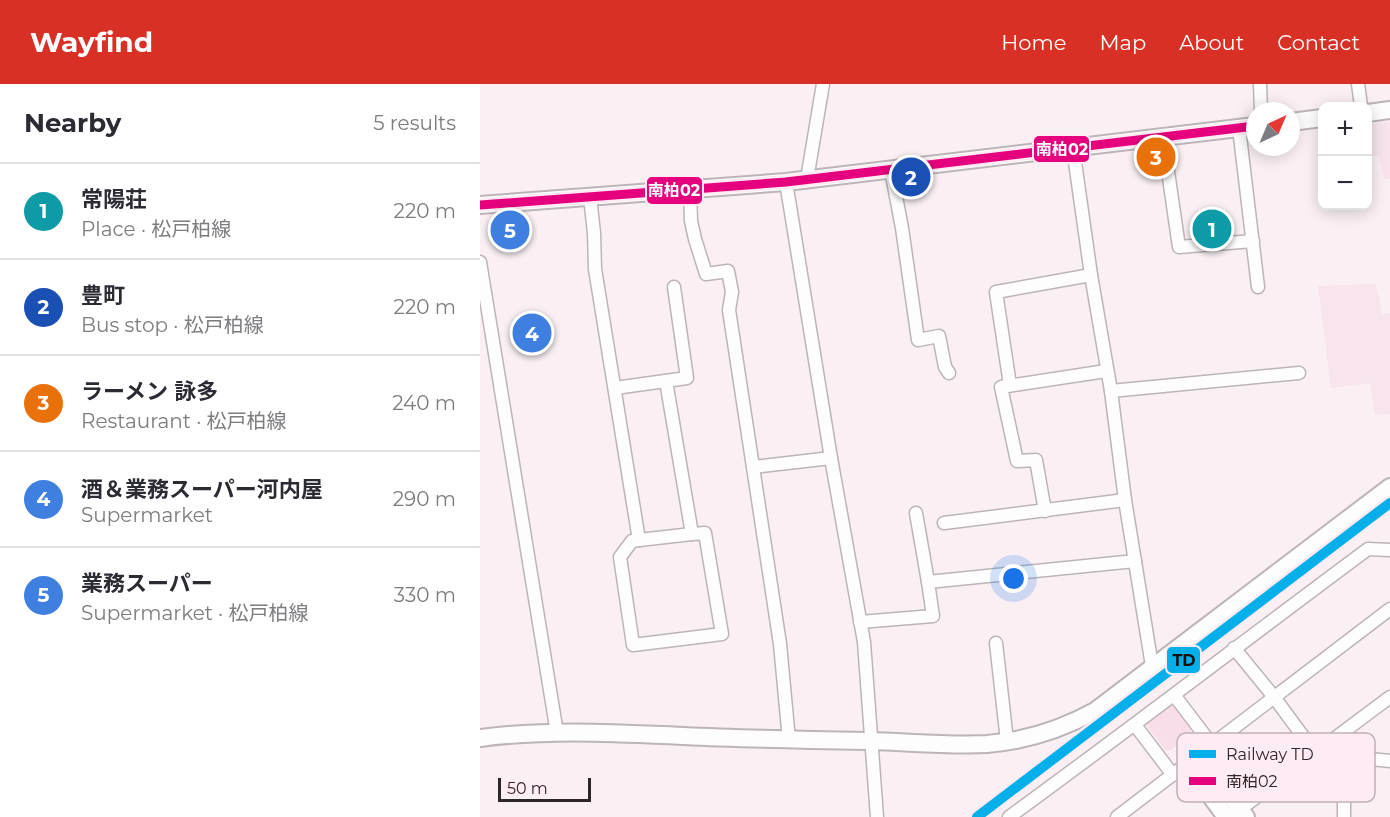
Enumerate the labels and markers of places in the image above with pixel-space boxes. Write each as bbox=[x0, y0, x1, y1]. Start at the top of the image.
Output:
pin: 3 bbox=[1136, 134, 1176, 180]
pin: 2 bbox=[892, 154, 930, 200]
pin: 1 bbox=[1192, 206, 1232, 252]
pin: 5 bbox=[490, 208, 530, 252]
pin: 4 bbox=[512, 310, 552, 356]

